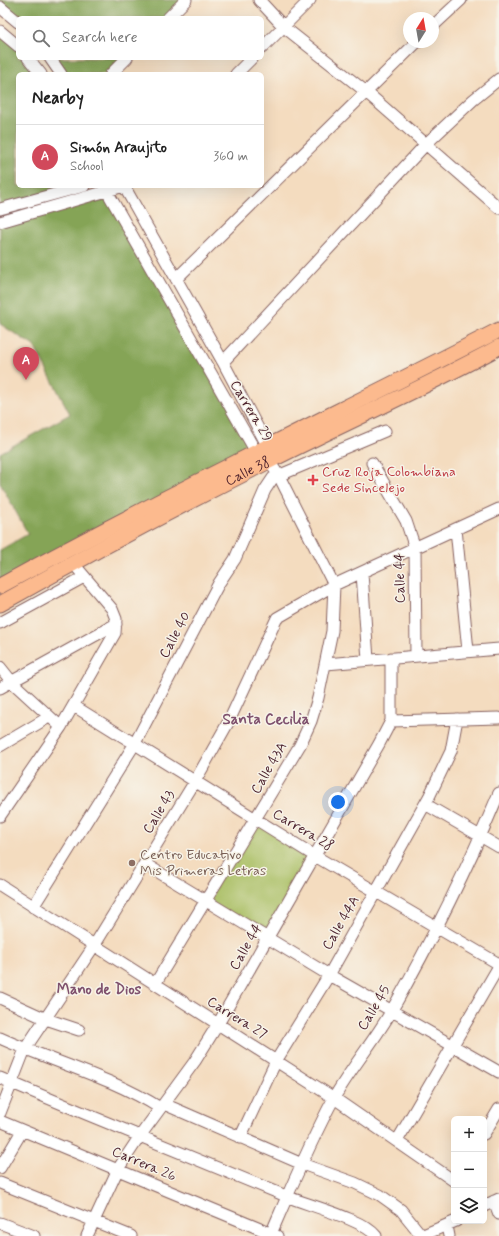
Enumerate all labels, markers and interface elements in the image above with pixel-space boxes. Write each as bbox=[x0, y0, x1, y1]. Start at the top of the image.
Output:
north arrow bbox=[403, 12, 439, 48]
search box bbox=[16, 16, 264, 60]
icon: search bbox=[30, 27, 52, 49]
text: Search here bbox=[62, 28, 138, 48]
text: Nearby bbox=[32, 87, 84, 109]
text: Simón Araujito bbox=[70, 138, 167, 158]
text: A bbox=[41, 148, 49, 165]
text: 360 m bbox=[213, 148, 248, 165]
text: School bbox=[70, 158, 104, 175]
pin: A bbox=[13, 347, 39, 380]
street label: Carrera 29 bbox=[226, 377, 276, 445]
street label: Calle 38 bbox=[222, 453, 273, 490]
place label: Cruz Roja Colombiana Sede Sincelejo bbox=[322, 463, 456, 497]
marker: Cruz Roja Colombiana Sede Sincelejo bbox=[307, 474, 319, 486]
street label: Calle 44 bbox=[391, 552, 409, 603]
street label: Calle 40 bbox=[155, 609, 195, 661]
district label: Santa Cecilia bbox=[223, 710, 310, 730]
street label: Calle 43A bbox=[247, 739, 291, 797]
street label: Calle 43 bbox=[139, 787, 179, 837]
your location bbox=[328, 792, 348, 812]
street label: Carrera 28 bbox=[269, 805, 337, 855]
place label: Centro Educativo Mis Primeras Letras bbox=[140, 846, 266, 880]
marker: Centro Educativo Mis Primeras Letras bbox=[127, 858, 137, 868]
street label: Calle 44A bbox=[318, 893, 364, 953]
street label: Calle 44 bbox=[226, 920, 267, 973]
district label: Mano de Dios bbox=[57, 980, 142, 1000]
street label: Calle 45 bbox=[354, 982, 394, 1034]
street label: Carrera 27 bbox=[204, 993, 270, 1043]
map controls bbox=[451, 1116, 487, 1224]
button: + bbox=[451, 1116, 487, 1152]
street label: Carrera 26 bbox=[109, 1142, 179, 1186]
button: − bbox=[451, 1152, 487, 1188]
button: layers bbox=[451, 1188, 487, 1224]

